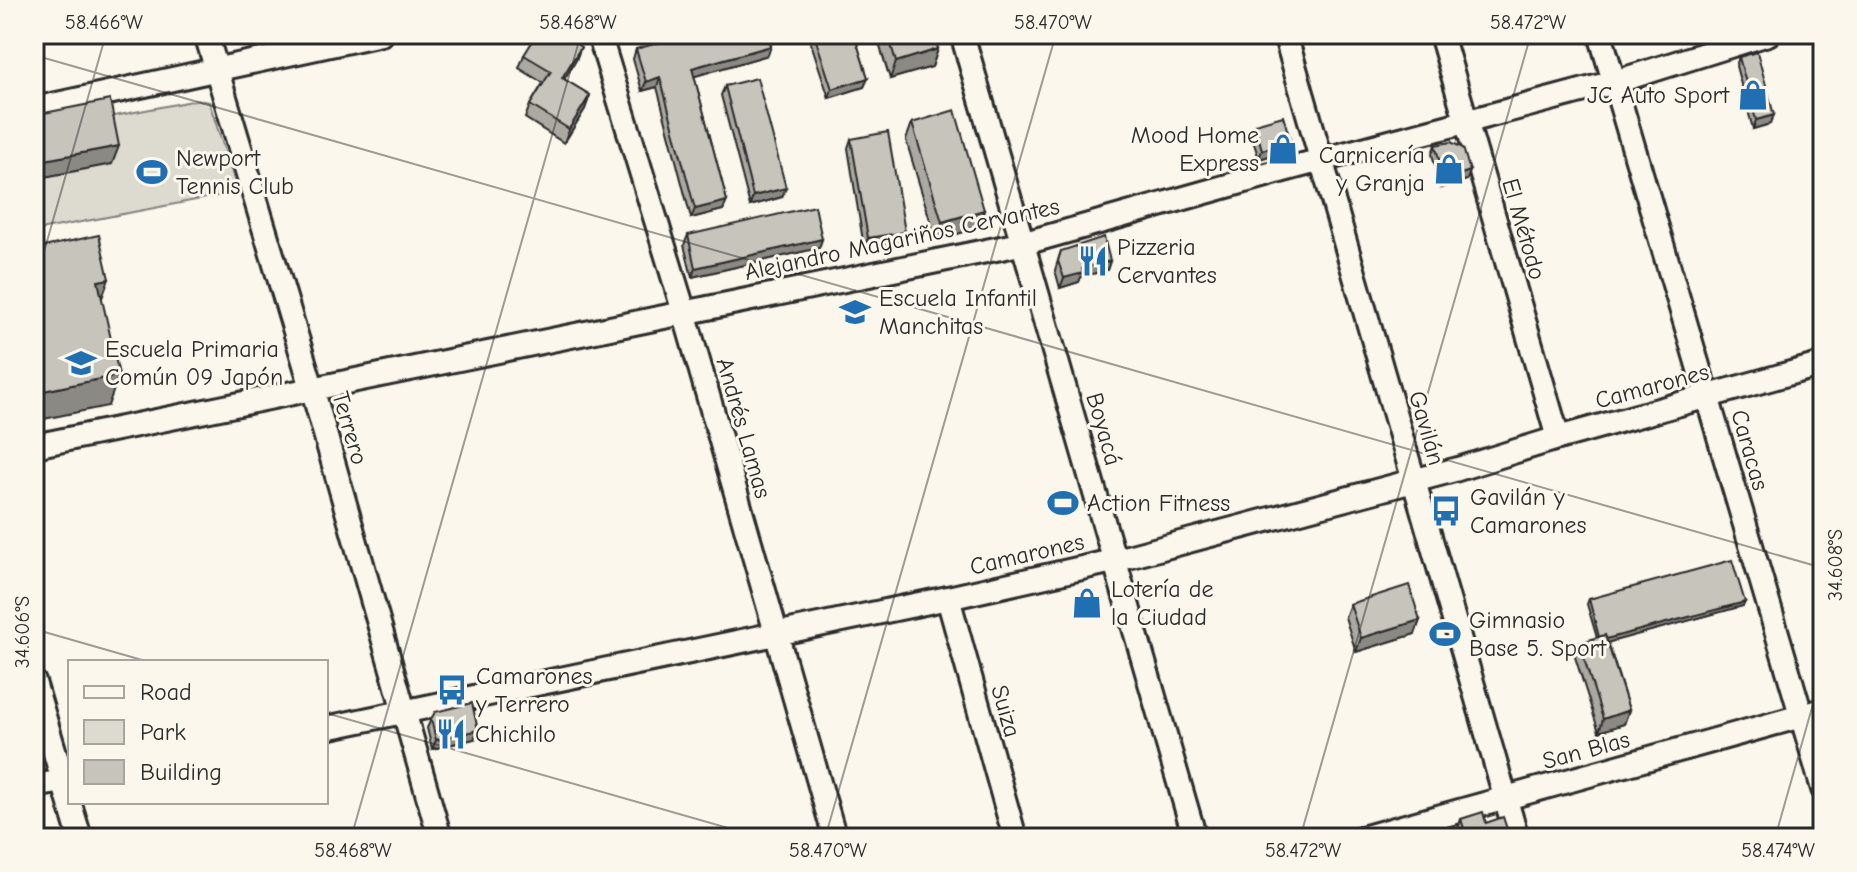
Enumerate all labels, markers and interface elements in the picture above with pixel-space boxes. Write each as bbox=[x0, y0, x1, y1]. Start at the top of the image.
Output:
text: 58.466°W bbox=[65, 11, 144, 34]
text: 58.468°W bbox=[539, 11, 617, 34]
text: 58.470°W bbox=[1014, 11, 1093, 34]
text: 58.472°W bbox=[1490, 11, 1567, 34]
shop icon: JC Auto Sport bbox=[1736, 78, 1770, 112]
place label: JC Auto Sport bbox=[1587, 81, 1730, 109]
place label: Mood Home Express bbox=[1131, 121, 1259, 177]
shop icon: Mood Home Express bbox=[1266, 132, 1300, 166]
place label: Carnicería y Granja bbox=[1319, 141, 1425, 197]
place label: Newport Tennis Club bbox=[176, 144, 294, 200]
shop icon: Carnicería y Granja bbox=[1432, 152, 1466, 186]
sports icon: Newport Tennis Club bbox=[135, 155, 169, 189]
street label: El Método bbox=[1496, 175, 1552, 283]
street label: Alejandro Magariños Cervantes bbox=[742, 192, 1062, 286]
place label: Pizzeria Cervantes bbox=[1117, 233, 1217, 289]
restaurant icon: Pizzeria Cervantes bbox=[1076, 244, 1110, 278]
place label: Escuela Infantil Manchitas bbox=[879, 284, 1037, 340]
school or university icon: Escuela Infantil Manchitas bbox=[838, 295, 872, 329]
place label: Escuela Primaria Común 09 Japón bbox=[105, 335, 283, 391]
school or university icon: Escuela Primaria Común 09 Japón bbox=[64, 346, 98, 380]
street label: Andrés Lamas bbox=[711, 354, 777, 502]
street label: Camarones bbox=[1592, 357, 1712, 415]
street label: Terrero bbox=[326, 388, 374, 468]
street label: Gavilán bbox=[1403, 388, 1451, 468]
street label: Boyacá bbox=[1080, 389, 1128, 469]
street label: Caracas bbox=[1725, 406, 1775, 494]
place label: Gavilán y Camarones bbox=[1470, 483, 1586, 539]
sports icon: Action Fitness bbox=[1046, 486, 1080, 520]
place label: Action Fitness bbox=[1087, 489, 1230, 517]
bus stop icon: Gavilán y Camarones bbox=[1429, 494, 1463, 528]
street label: Camarones bbox=[967, 527, 1087, 581]
text: 34.608°S bbox=[1824, 529, 1847, 601]
place label: Lotería de la Ciudad bbox=[1111, 575, 1213, 631]
shop icon: Lotería de la Ciudad bbox=[1070, 586, 1104, 620]
text: 34.606°S bbox=[11, 596, 34, 668]
place label: Gimnasio Base 5. Sport bbox=[1469, 606, 1607, 662]
sports icon: Gimnasio Base 5. Sport bbox=[1428, 617, 1462, 651]
legend bbox=[68, 660, 328, 804]
place label: Camarones y Terrero bbox=[475, 662, 592, 718]
bus stop icon: Camarones y Terrero bbox=[435, 673, 469, 707]
text: Road bbox=[140, 678, 192, 706]
street label: Suiza bbox=[985, 682, 1027, 740]
restaurant icon: Chichilo bbox=[434, 717, 468, 751]
text: Park bbox=[140, 718, 186, 746]
place label: Chichilo bbox=[475, 720, 556, 748]
street label: San Blas bbox=[1539, 725, 1633, 775]
text: Building bbox=[140, 758, 222, 786]
text: 58.468°W bbox=[314, 839, 392, 862]
text: 58.470°W bbox=[789, 839, 868, 862]
text: 58.472°W bbox=[1265, 839, 1342, 862]
text: 58.474°W bbox=[1741, 839, 1816, 862]

